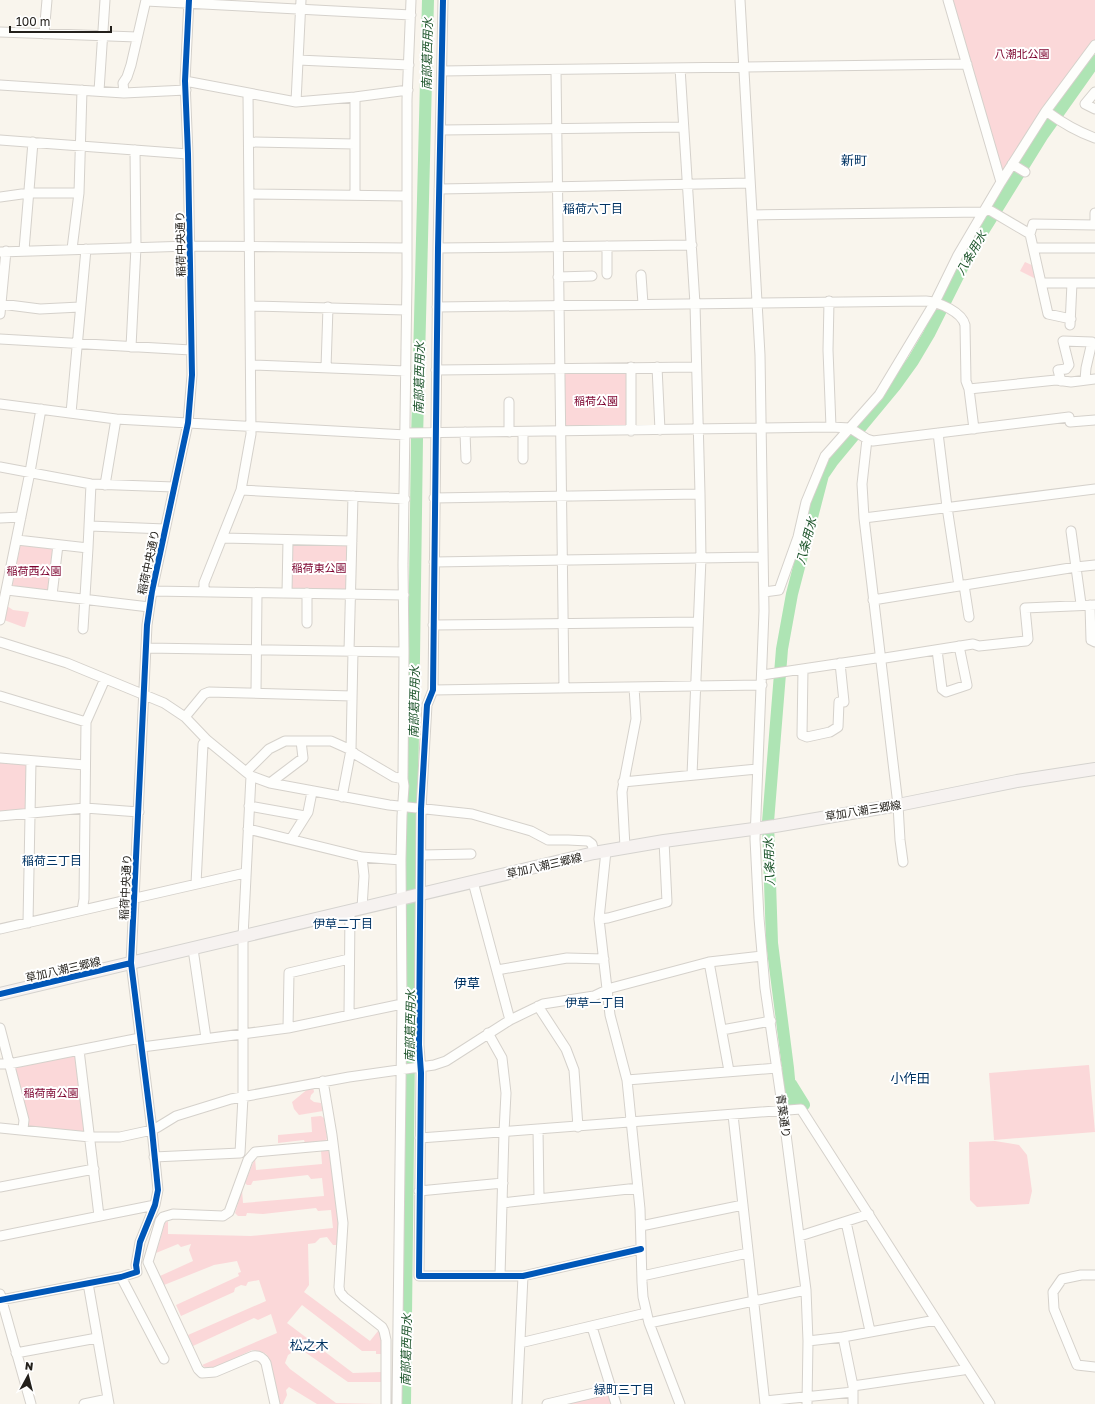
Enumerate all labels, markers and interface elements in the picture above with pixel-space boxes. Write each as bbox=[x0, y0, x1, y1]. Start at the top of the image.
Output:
scale bar bbox=[10, 8, 111, 34]
text: 100 m bbox=[16, 14, 50, 29]
water label: 南部葛西用水 bbox=[419, 16, 435, 90]
park label: 八潮北公園 bbox=[995, 47, 1050, 60]
district label: 新町 bbox=[841, 152, 867, 168]
district label: 稲荷六丁目 bbox=[563, 201, 623, 216]
street label: 稲荷中央通り bbox=[173, 211, 187, 277]
water label: 八条用水 bbox=[953, 227, 990, 278]
water label: 南部葛西用水 bbox=[411, 340, 427, 414]
park label: 稲荷公園 bbox=[574, 394, 618, 407]
water label: 八条用水 bbox=[793, 514, 820, 566]
street label: 稲荷中央通り bbox=[135, 528, 161, 596]
park label: 稲荷東公園 bbox=[292, 561, 347, 574]
park label: 稲荷西公園 bbox=[7, 564, 62, 577]
water label: 南部葛西用水 bbox=[406, 664, 422, 738]
street label: 草加八潮三郷線 bbox=[824, 798, 902, 822]
water label: 八条用水 bbox=[761, 836, 777, 886]
street label: 草加八潮三郷線 bbox=[505, 850, 583, 880]
district label: 稲荷三丁目 bbox=[22, 853, 82, 868]
street label: 稲荷中央通り bbox=[117, 854, 133, 920]
district label: 伊草二丁目 bbox=[313, 916, 373, 931]
street label: 草加八潮三郷線 bbox=[24, 954, 102, 984]
district label: 伊草 bbox=[454, 975, 480, 991]
water label: 南部葛西用水 bbox=[402, 988, 418, 1062]
district label: 伊草一丁目 bbox=[565, 995, 625, 1010]
district label: 小作田 bbox=[890, 1070, 930, 1086]
park label: 稲荷南公園 bbox=[24, 1086, 79, 1099]
street label: 青葉通り bbox=[775, 1093, 793, 1139]
water label: 南部葛西用水 bbox=[398, 1312, 414, 1386]
district label: 松之木 bbox=[289, 1337, 329, 1353]
north arrow bbox=[8, 1356, 48, 1396]
text: N bbox=[24, 1359, 34, 1373]
district label: 緑町三丁目 bbox=[594, 1382, 654, 1397]

